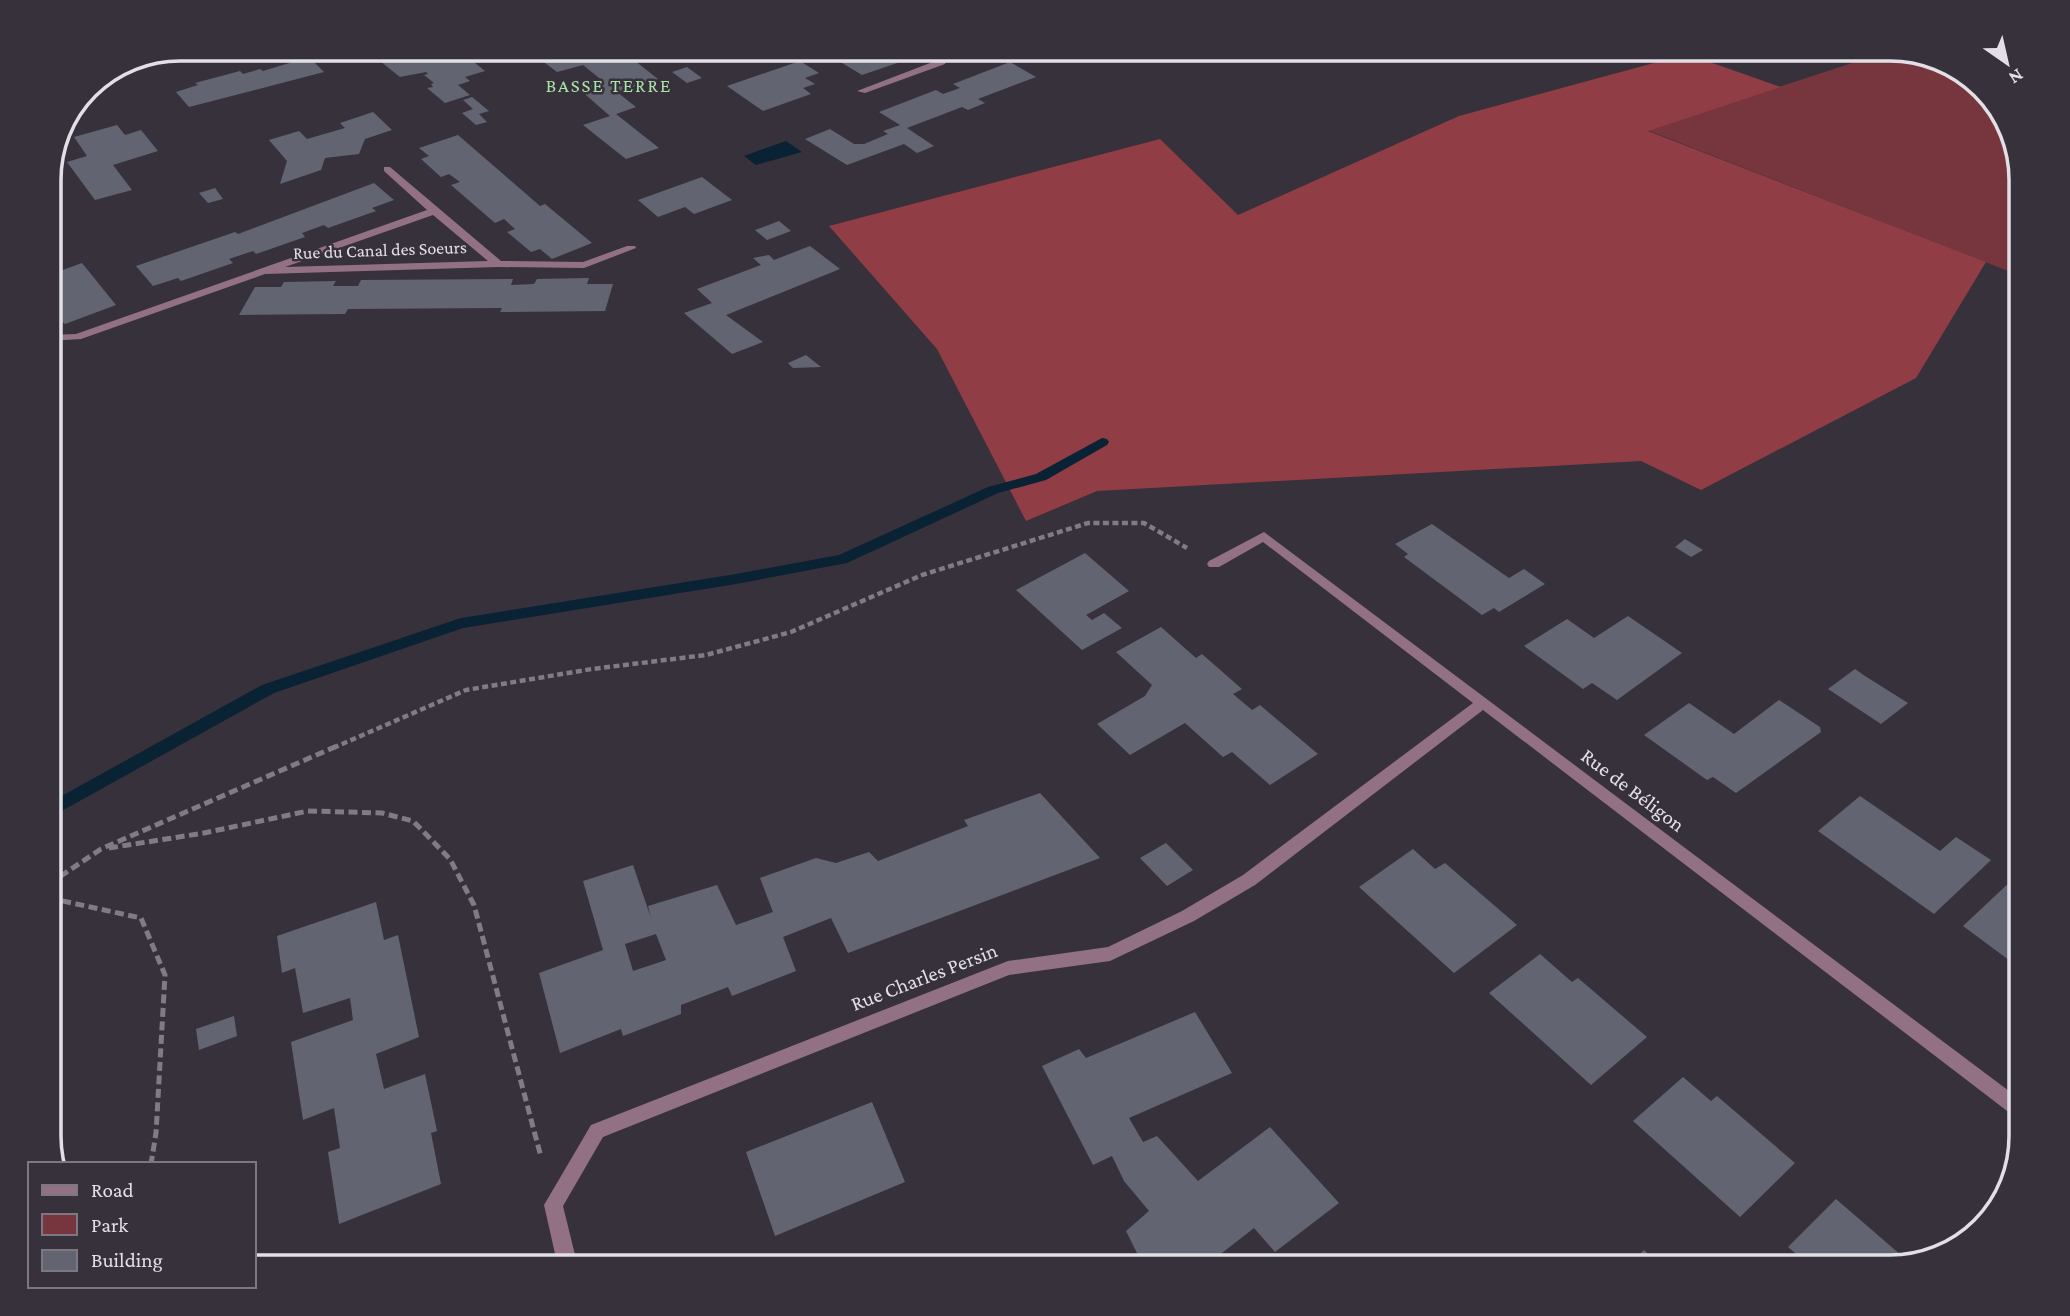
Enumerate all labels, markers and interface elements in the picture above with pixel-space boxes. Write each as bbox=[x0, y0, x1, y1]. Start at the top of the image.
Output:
north arrow bbox=[1972, 28, 2042, 98]
text: N bbox=[2005, 64, 2027, 89]
district label: BASSE TERRE bbox=[546, 75, 672, 96]
street label: Rue du Canal des Soeurs bbox=[293, 237, 467, 263]
street label: Rue de Béligon bbox=[1577, 743, 1689, 837]
street label: Rue Charles Persin bbox=[847, 938, 1001, 1016]
legend bbox=[28, 1162, 256, 1288]
text: Road bbox=[91, 1178, 134, 1202]
text: Park bbox=[91, 1213, 128, 1237]
text: Building bbox=[91, 1248, 163, 1272]

